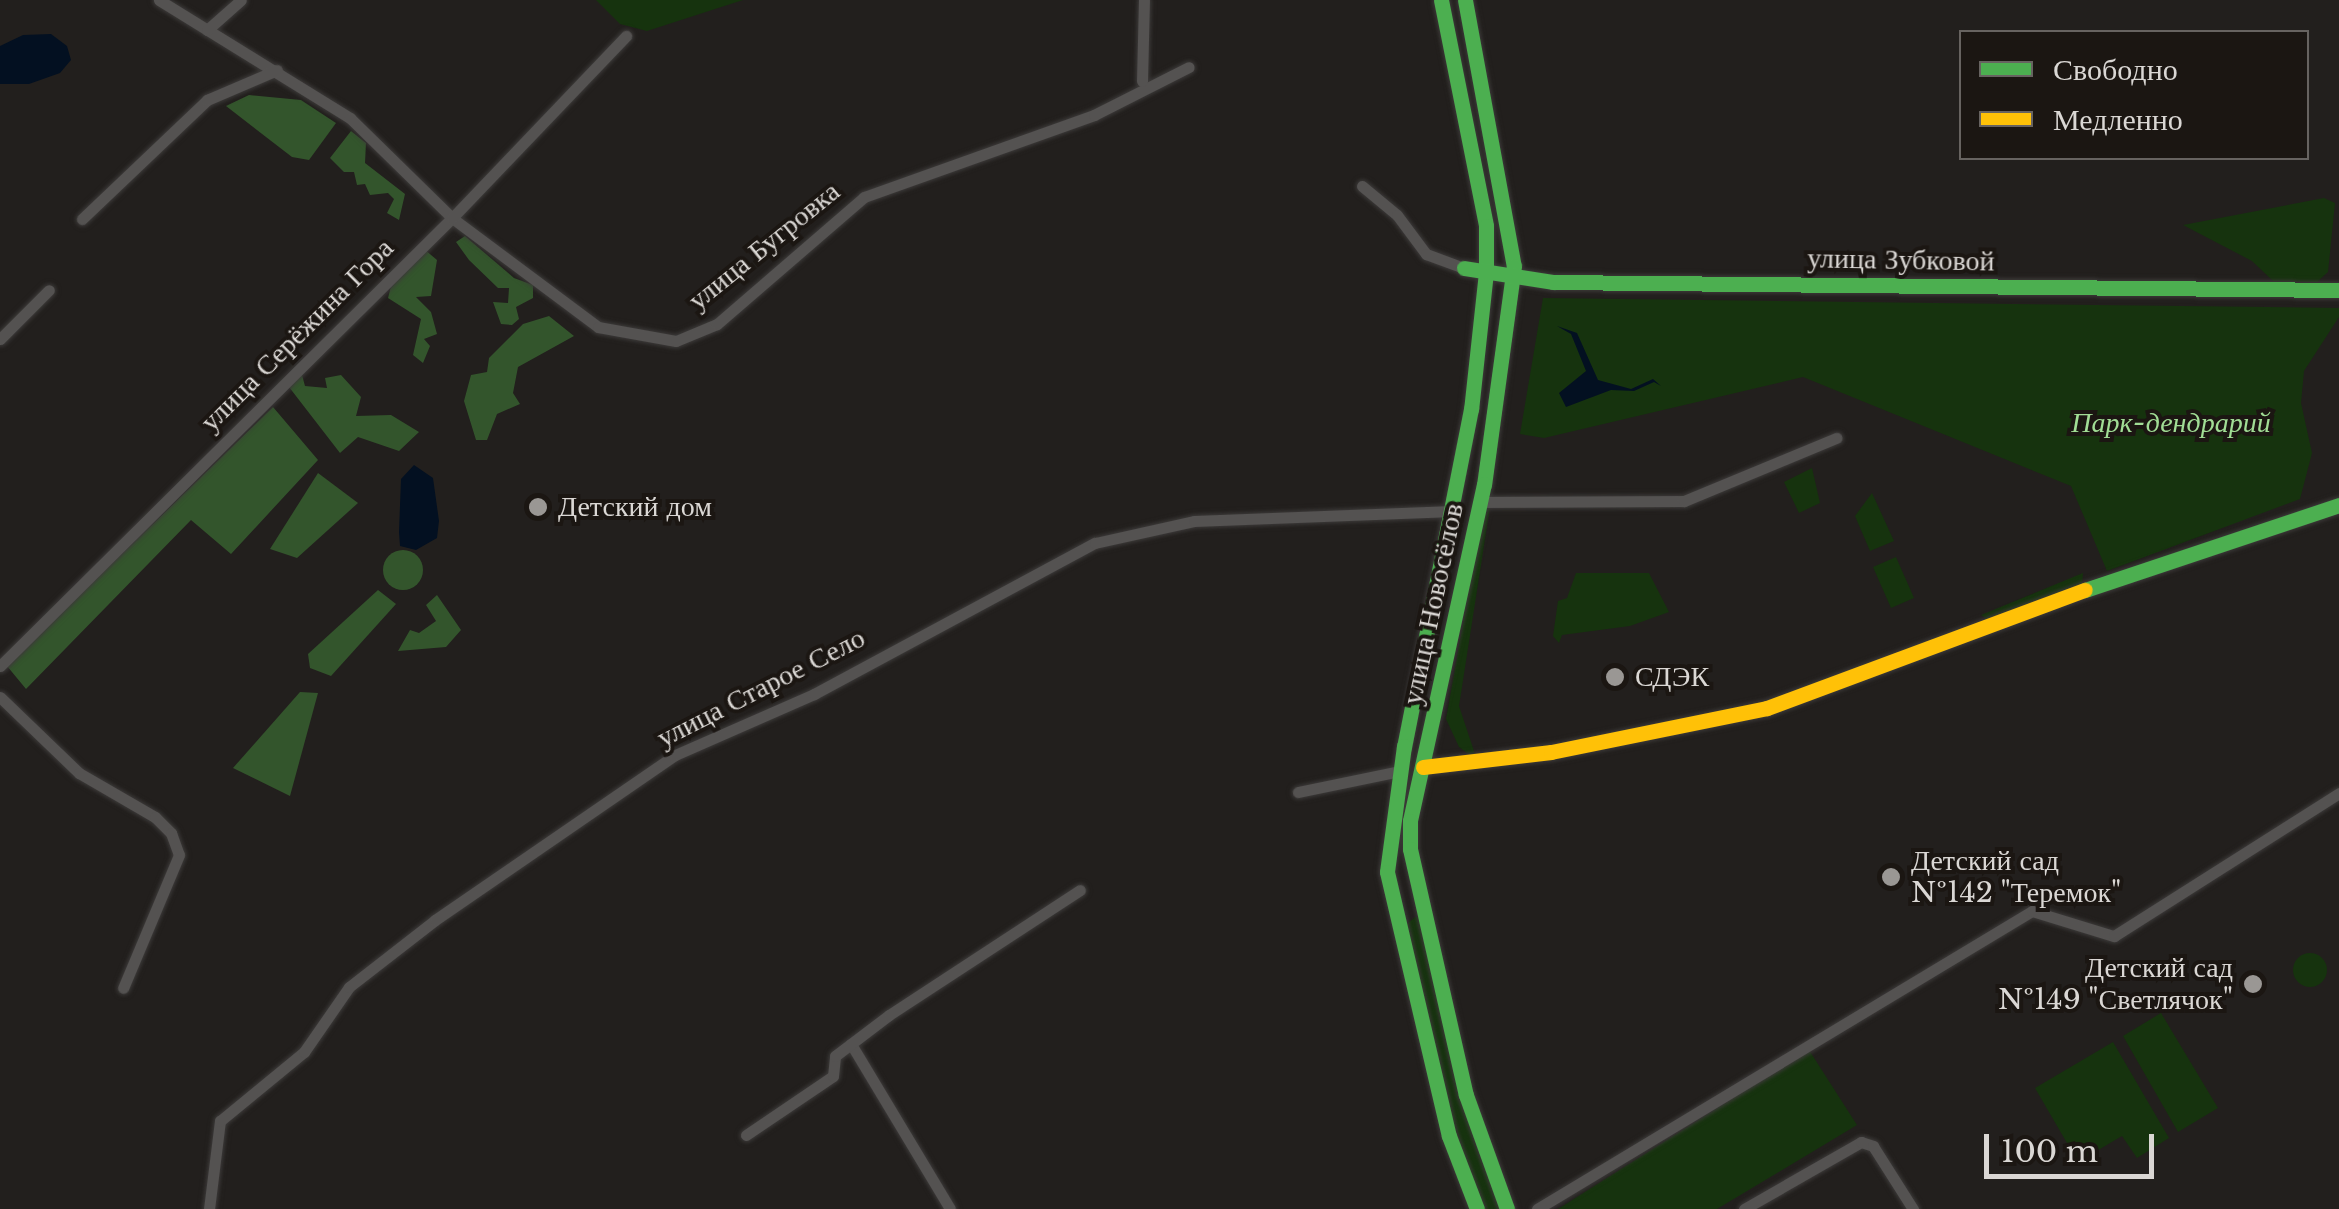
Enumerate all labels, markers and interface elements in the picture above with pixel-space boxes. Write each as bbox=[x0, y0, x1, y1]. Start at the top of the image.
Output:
legend bbox=[1959, 30, 2309, 160]
text: Свободно bbox=[2053, 51, 2178, 88]
text: Медленно bbox=[2053, 101, 2183, 138]
street label: улица Бугровка bbox=[682, 175, 846, 317]
street label: улица Серёжина Гора bbox=[194, 232, 400, 438]
street label: улица Зубковой bbox=[1807, 242, 1995, 278]
park label: Парк-дендрарий bbox=[2071, 406, 2271, 440]
place label: Детский дом bbox=[558, 490, 712, 524]
marker: Детский дом bbox=[527, 496, 549, 518]
street label: улица Новосёлов bbox=[1395, 500, 1471, 708]
street label: улица Старое Село bbox=[651, 621, 871, 755]
place label: СДЭК bbox=[1635, 660, 1709, 694]
marker: СДЭК bbox=[1604, 666, 1626, 688]
place label: Детский сад №142 "Теремок" bbox=[1911, 844, 2122, 910]
marker: Детский сад №142 "Теремок" bbox=[1880, 866, 1902, 888]
place label: Детский сад №149 "Светлячок" bbox=[1997, 951, 2233, 1017]
marker: Детский сад №149 "Светлячок" bbox=[2242, 973, 2264, 995]
scale bar bbox=[1989, 1114, 2159, 1176]
text: 100 m bbox=[2001, 1133, 2098, 1170]

